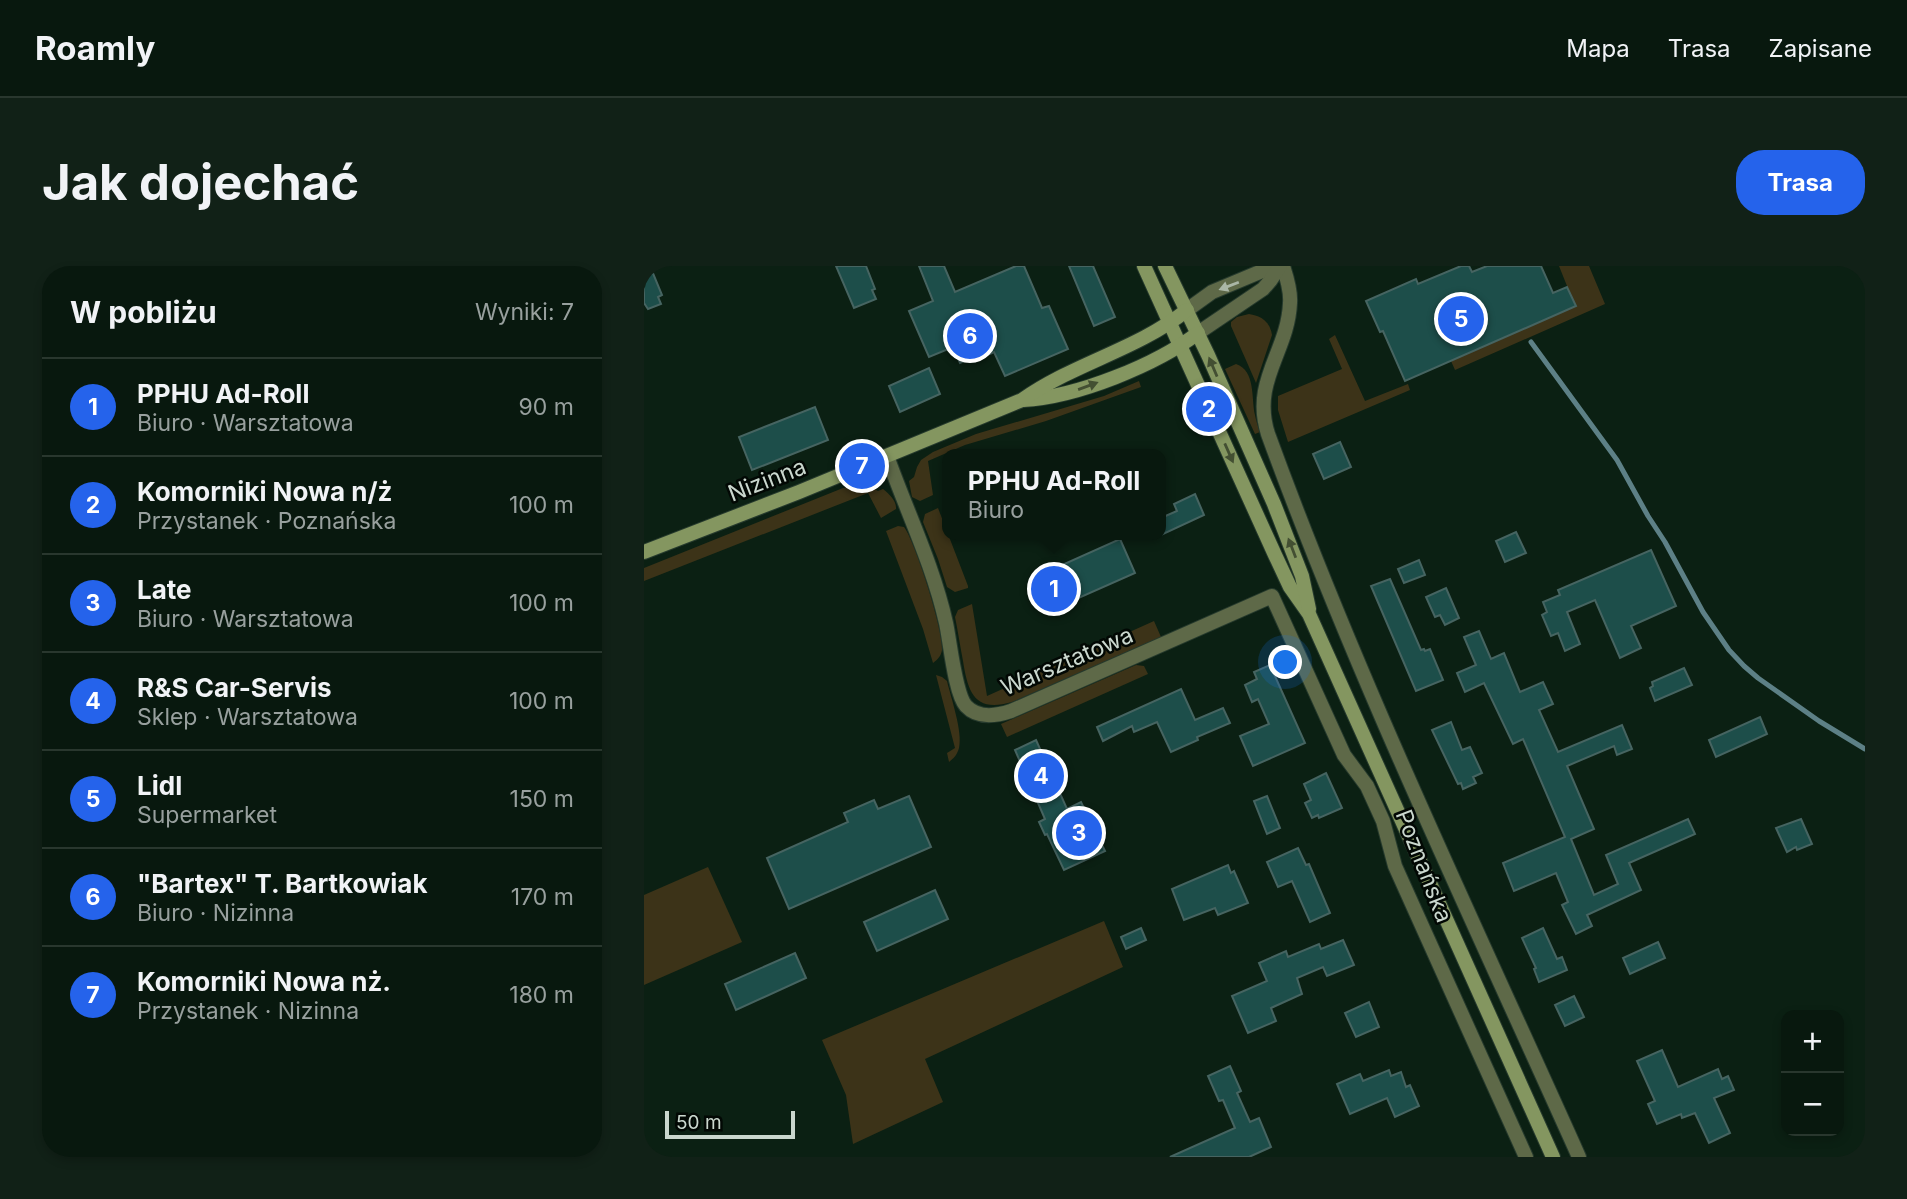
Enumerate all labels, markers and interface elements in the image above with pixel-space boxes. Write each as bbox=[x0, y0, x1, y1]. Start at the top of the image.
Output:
text: Roamly bbox=[35, 28, 155, 68]
text: Mapa bbox=[1566, 34, 1630, 63]
text: Trasa bbox=[1668, 34, 1731, 63]
text: Zapisane bbox=[1769, 34, 1872, 63]
button: Trasa bbox=[1736, 150, 1865, 215]
text: Jak dojechać bbox=[42, 153, 359, 212]
one-way arrow bbox=[1219, 280, 1240, 291]
pin: 5 bbox=[1438, 293, 1484, 345]
text: W pobliżu bbox=[70, 294, 217, 330]
text: Wyniki: 7 bbox=[475, 298, 574, 326]
pin: 6 bbox=[947, 310, 993, 362]
one-way arrow bbox=[1207, 356, 1218, 377]
text: PPHU Ad-Roll bbox=[137, 378, 309, 409]
one-way arrow bbox=[1078, 380, 1099, 391]
pin: 2 bbox=[1186, 383, 1232, 435]
text: 1 bbox=[88, 393, 98, 421]
text: 90 m bbox=[519, 393, 574, 421]
text: Biuro · Warsztatowa bbox=[137, 409, 354, 437]
pin: 7 bbox=[839, 440, 885, 492]
one-way arrow bbox=[1223, 443, 1235, 463]
popup bbox=[942, 449, 1166, 540]
street label: Nizinna bbox=[724, 452, 810, 508]
text: PPHU Ad-Roll bbox=[968, 465, 1140, 496]
text: Komorniki Nowa n/ż bbox=[137, 476, 392, 507]
text: 2 bbox=[86, 491, 100, 519]
text: 100 m bbox=[509, 491, 574, 519]
text: Biuro bbox=[968, 496, 1024, 524]
text: Przystanek · Poznańska bbox=[137, 507, 396, 535]
one-way arrow bbox=[1286, 538, 1297, 559]
pin: 1 bbox=[1031, 563, 1077, 615]
text: Late bbox=[137, 574, 192, 605]
text: 3 bbox=[86, 589, 100, 617]
text: 100 m bbox=[509, 589, 574, 617]
text: Biuro · Warsztatowa bbox=[137, 605, 354, 633]
street label: Warsztatowa bbox=[997, 621, 1137, 701]
your location bbox=[1268, 645, 1302, 679]
text: R&S Car-Servis bbox=[137, 672, 332, 703]
text: 4 bbox=[85, 687, 101, 715]
text: 100 m bbox=[509, 687, 574, 715]
text: Sklep · Warsztatowa bbox=[137, 703, 358, 731]
pin: 4 bbox=[1018, 750, 1064, 802]
text: Lidl bbox=[137, 770, 182, 801]
text: 5 bbox=[86, 785, 100, 813]
text: 150 m bbox=[510, 785, 574, 813]
text: Supermarket bbox=[137, 801, 277, 829]
street label: Poznańska bbox=[1390, 806, 1458, 926]
pin: 3 bbox=[1056, 807, 1102, 859]
text: "Bartex" T. Bartkowiak bbox=[137, 868, 427, 899]
text: 6 bbox=[86, 883, 100, 911]
text: 170 m bbox=[511, 883, 574, 911]
text: Biuro · Nizinna bbox=[137, 899, 294, 927]
text: Komorniki Nowa nż. bbox=[137, 966, 391, 997]
text: 7 bbox=[86, 981, 100, 1009]
text: 180 m bbox=[509, 981, 574, 1009]
text: Przystanek · Nizinna bbox=[137, 997, 359, 1025]
map controls bbox=[1781, 1010, 1844, 1136]
button: + bbox=[1781, 1010, 1844, 1073]
button: − bbox=[1781, 1073, 1844, 1136]
scale bar bbox=[665, 1108, 794, 1140]
text: 50 m bbox=[676, 1111, 722, 1134]

